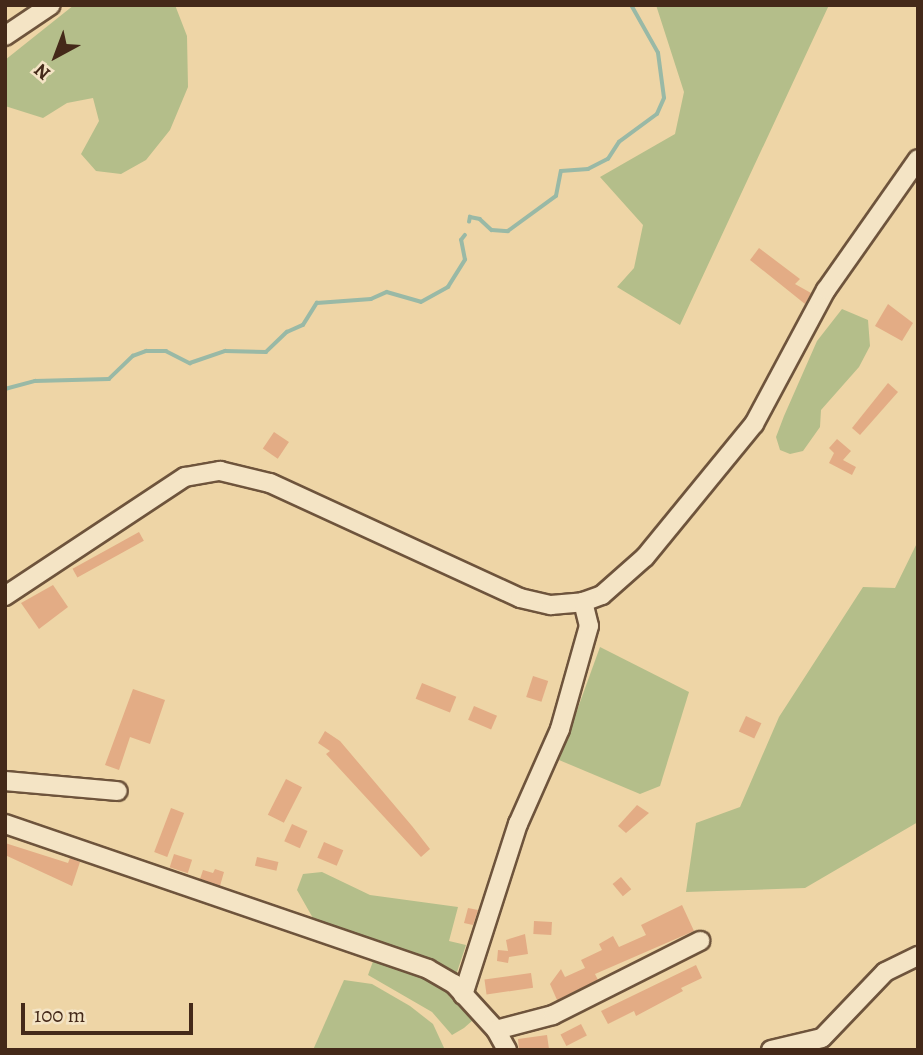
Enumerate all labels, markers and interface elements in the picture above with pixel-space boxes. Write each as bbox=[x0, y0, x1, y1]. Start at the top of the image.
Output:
north arrow bbox=[21, 21, 91, 91]
text: N bbox=[28, 57, 56, 86]
scale bar bbox=[24, 988, 196, 1032]
text: 100 m bbox=[34, 1001, 85, 1029]

